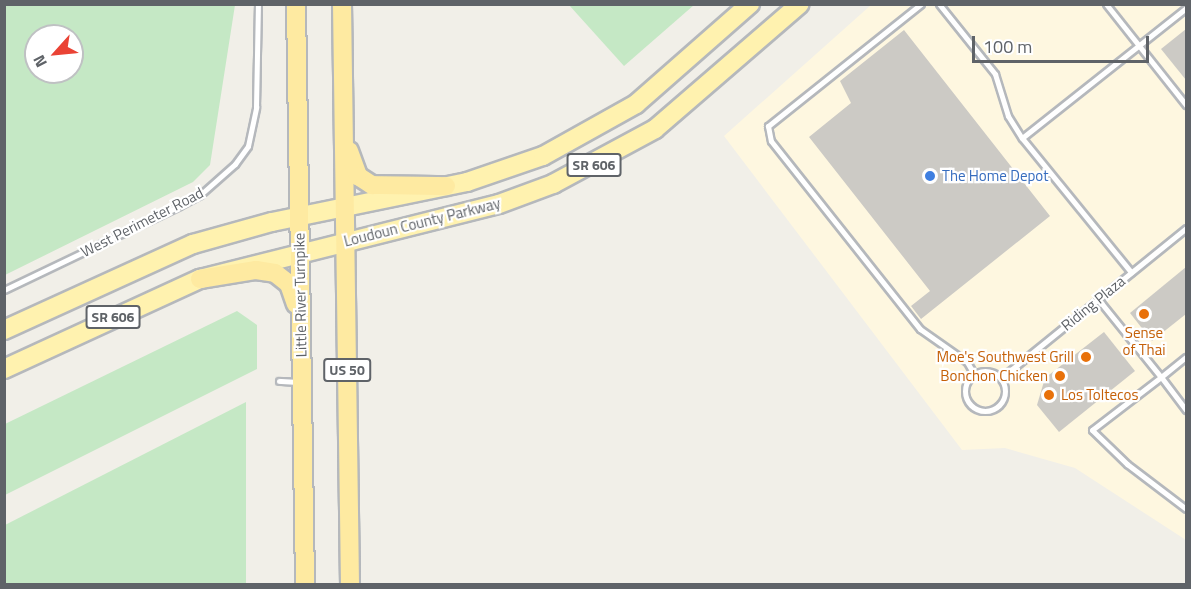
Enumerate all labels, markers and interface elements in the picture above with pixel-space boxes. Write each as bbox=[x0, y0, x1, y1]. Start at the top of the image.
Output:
north arrow bbox=[24, 24, 84, 84]
scale bar bbox=[975, 24, 1152, 62]
text: 100 m bbox=[983, 33, 1032, 60]
text: N bbox=[27, 51, 53, 72]
road number: SR 606 bbox=[566, 154, 622, 176]
place label: The Home Depot bbox=[942, 167, 1048, 185]
marker: The Home Depot bbox=[923, 169, 937, 183]
street label: West Perimeter Road bbox=[78, 183, 206, 261]
street label: Loudoun County Parkway bbox=[342, 194, 502, 250]
street label: Little River Turnpike bbox=[290, 233, 310, 357]
street label: Riding Plaza bbox=[1057, 272, 1129, 334]
road number: SR 606 bbox=[84, 306, 142, 328]
marker: Sense of Thai bbox=[1137, 307, 1151, 321]
place label: Sense of Thai bbox=[1123, 323, 1165, 358]
place label: Moe's Southwest Grill bbox=[936, 348, 1074, 366]
marker: Moe's Southwest Grill bbox=[1079, 350, 1093, 364]
road number: US 50 bbox=[323, 359, 371, 381]
place label: Bonchon Chicken bbox=[940, 367, 1048, 385]
marker: Bonchon Chicken bbox=[1053, 369, 1067, 383]
place label: Los Toltecos bbox=[1061, 386, 1138, 404]
marker: Los Toltecos bbox=[1042, 388, 1056, 402]

